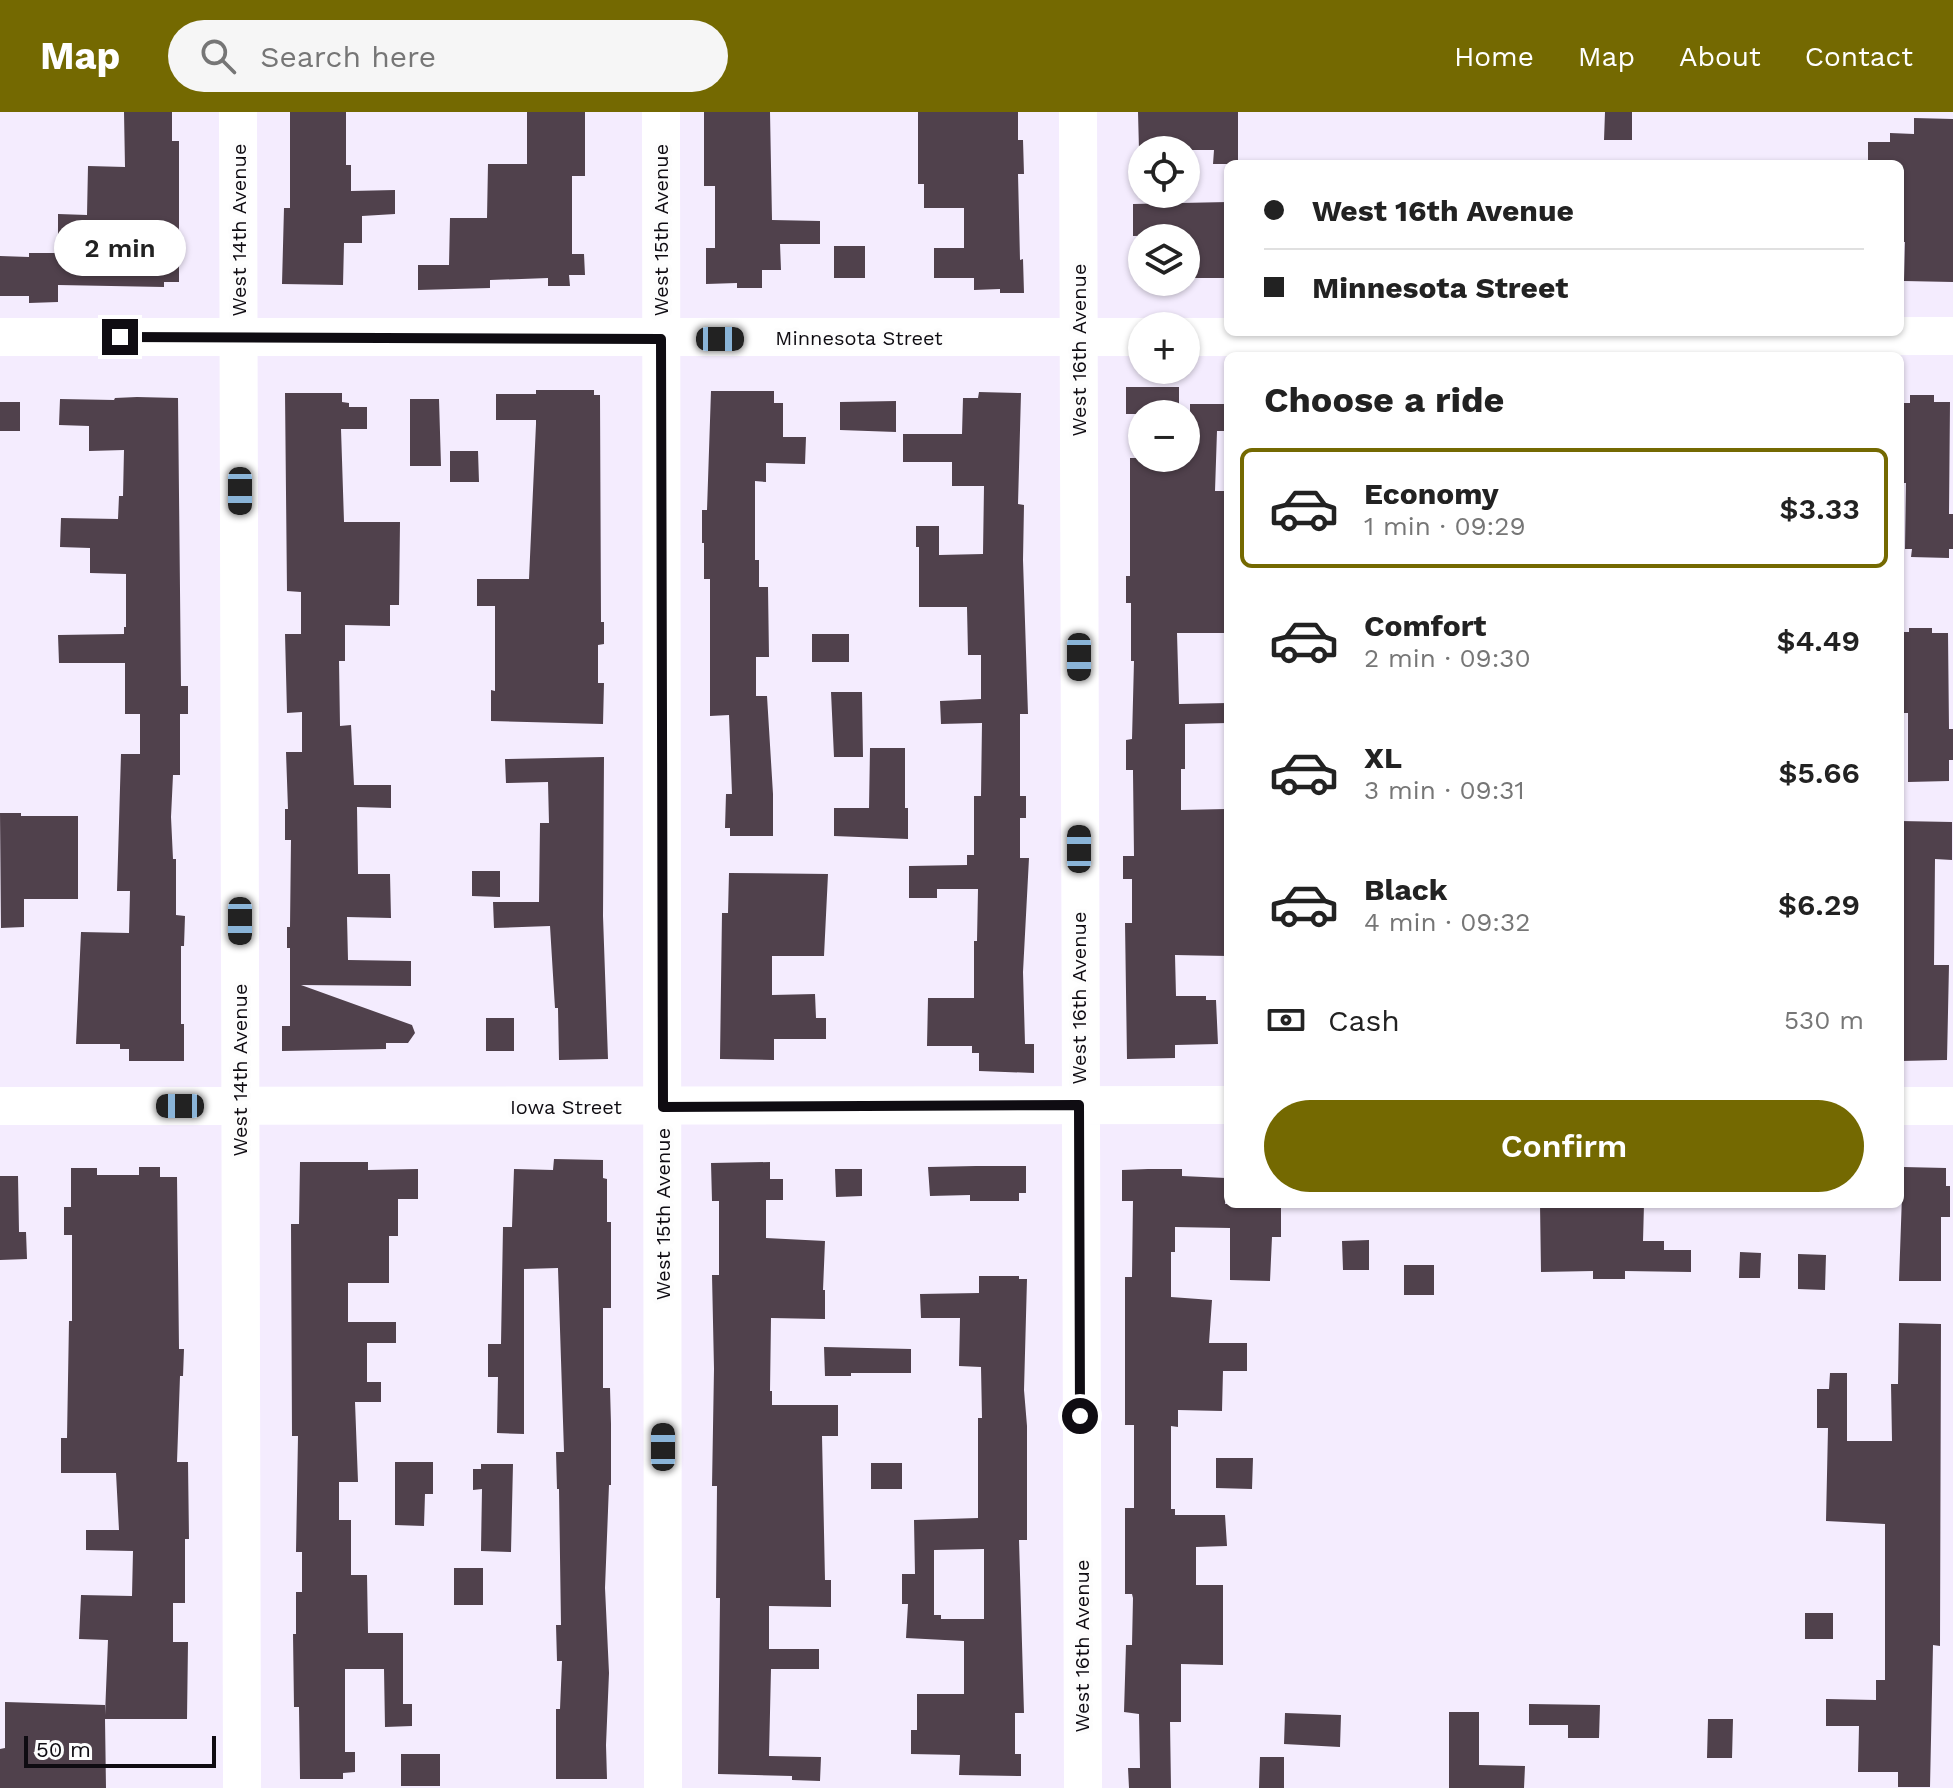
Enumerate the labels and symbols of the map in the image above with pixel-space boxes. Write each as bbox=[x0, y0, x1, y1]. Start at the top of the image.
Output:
street label: West 14th Avenue bbox=[227, 144, 251, 316]
street label: West 15th Avenue bbox=[649, 144, 673, 316]
callout: 2 min bbox=[54, 221, 186, 277]
street label: West 16th Avenue bbox=[1067, 264, 1091, 436]
route end bbox=[102, 319, 138, 355]
street label: Minnesota Street bbox=[775, 326, 943, 350]
car bbox=[696, 327, 744, 351]
car bbox=[228, 467, 252, 515]
car bbox=[1067, 633, 1091, 681]
car bbox=[1067, 825, 1091, 873]
car bbox=[228, 897, 252, 945]
street label: West 16th Avenue bbox=[1067, 912, 1091, 1084]
street label: West 14th Avenue bbox=[228, 984, 252, 1156]
car bbox=[156, 1094, 204, 1118]
street label: Iowa Street bbox=[510, 1095, 623, 1119]
street label: West 15th Avenue bbox=[651, 1128, 675, 1300]
route start bbox=[1062, 1398, 1098, 1434]
car bbox=[651, 1423, 675, 1471]
street label: West 16th Avenue bbox=[1070, 1560, 1094, 1732]
scale bar bbox=[24, 1732, 216, 1768]

